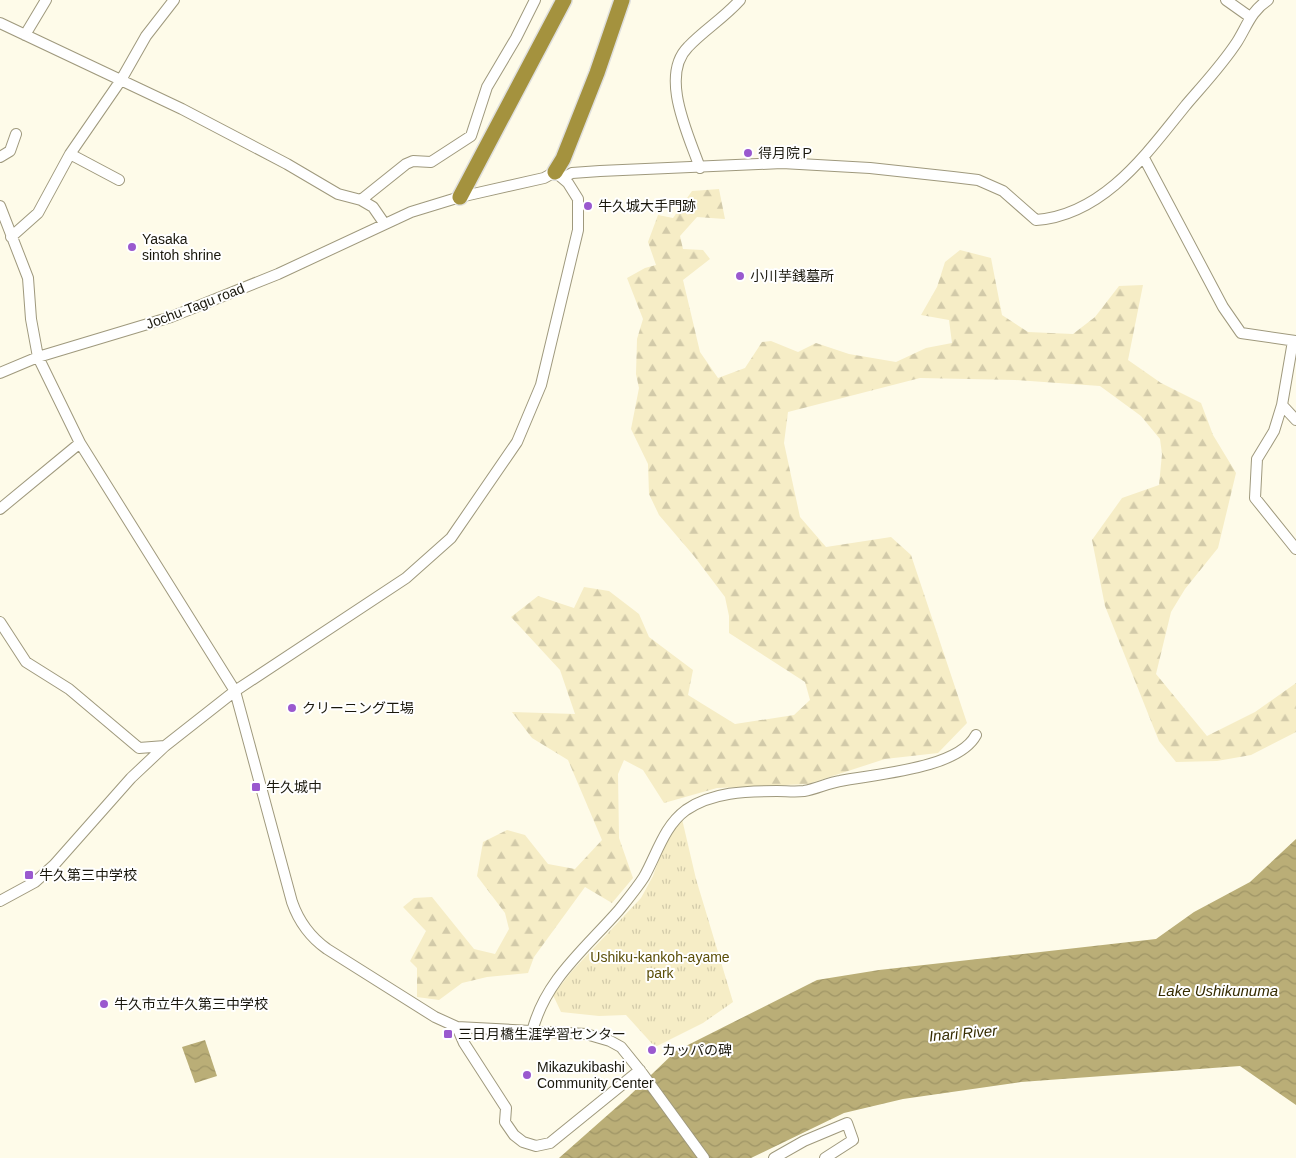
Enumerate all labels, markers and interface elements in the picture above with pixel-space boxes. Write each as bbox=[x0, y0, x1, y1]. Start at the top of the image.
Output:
place label: 得月院Ｐ bbox=[758, 145, 814, 161]
marker: 得月院Ｐ bbox=[742, 147, 754, 159]
place label: 牛久城大手門跡 bbox=[598, 198, 696, 214]
marker: 牛久城大手門跡 bbox=[582, 200, 594, 212]
place label: Yasaka sintoh shrine bbox=[142, 231, 222, 263]
marker: Yasaka sintoh shrine bbox=[126, 241, 138, 253]
place label: 小川芋銭墓所 bbox=[750, 268, 834, 284]
marker: 小川芋銭墓所 bbox=[734, 270, 746, 282]
street label: Jochu-Tagu road bbox=[143, 280, 247, 332]
place label: クリーニング工場 bbox=[302, 700, 414, 716]
marker: クリーニング工場 bbox=[286, 702, 298, 714]
place label: 牛久城中 bbox=[266, 779, 322, 795]
marker: 牛久城中 bbox=[250, 781, 262, 793]
place label: 牛久第三中学校 bbox=[39, 867, 137, 883]
marker: 牛久第三中学校 bbox=[23, 869, 35, 881]
park label: Ushiku-kankoh-ayame park bbox=[590, 949, 730, 981]
water label: Lake Ushikunuma bbox=[1158, 982, 1278, 999]
place label: 牛久市立牛久第三中学校 bbox=[114, 996, 268, 1012]
marker: 牛久市立牛久第三中学校 bbox=[98, 998, 110, 1010]
water label: Inari River bbox=[928, 1021, 999, 1044]
place label: 三日月橋生涯学習センター bbox=[458, 1026, 626, 1042]
marker: 三日月橋生涯学習センター bbox=[442, 1028, 454, 1040]
place label: カッパの碑 bbox=[662, 1042, 732, 1058]
marker: カッパの碑 bbox=[646, 1044, 658, 1056]
place label: Mikazukibashi Community Center bbox=[537, 1059, 654, 1091]
marker: Mikazukibashi Community Center bbox=[521, 1069, 533, 1081]

